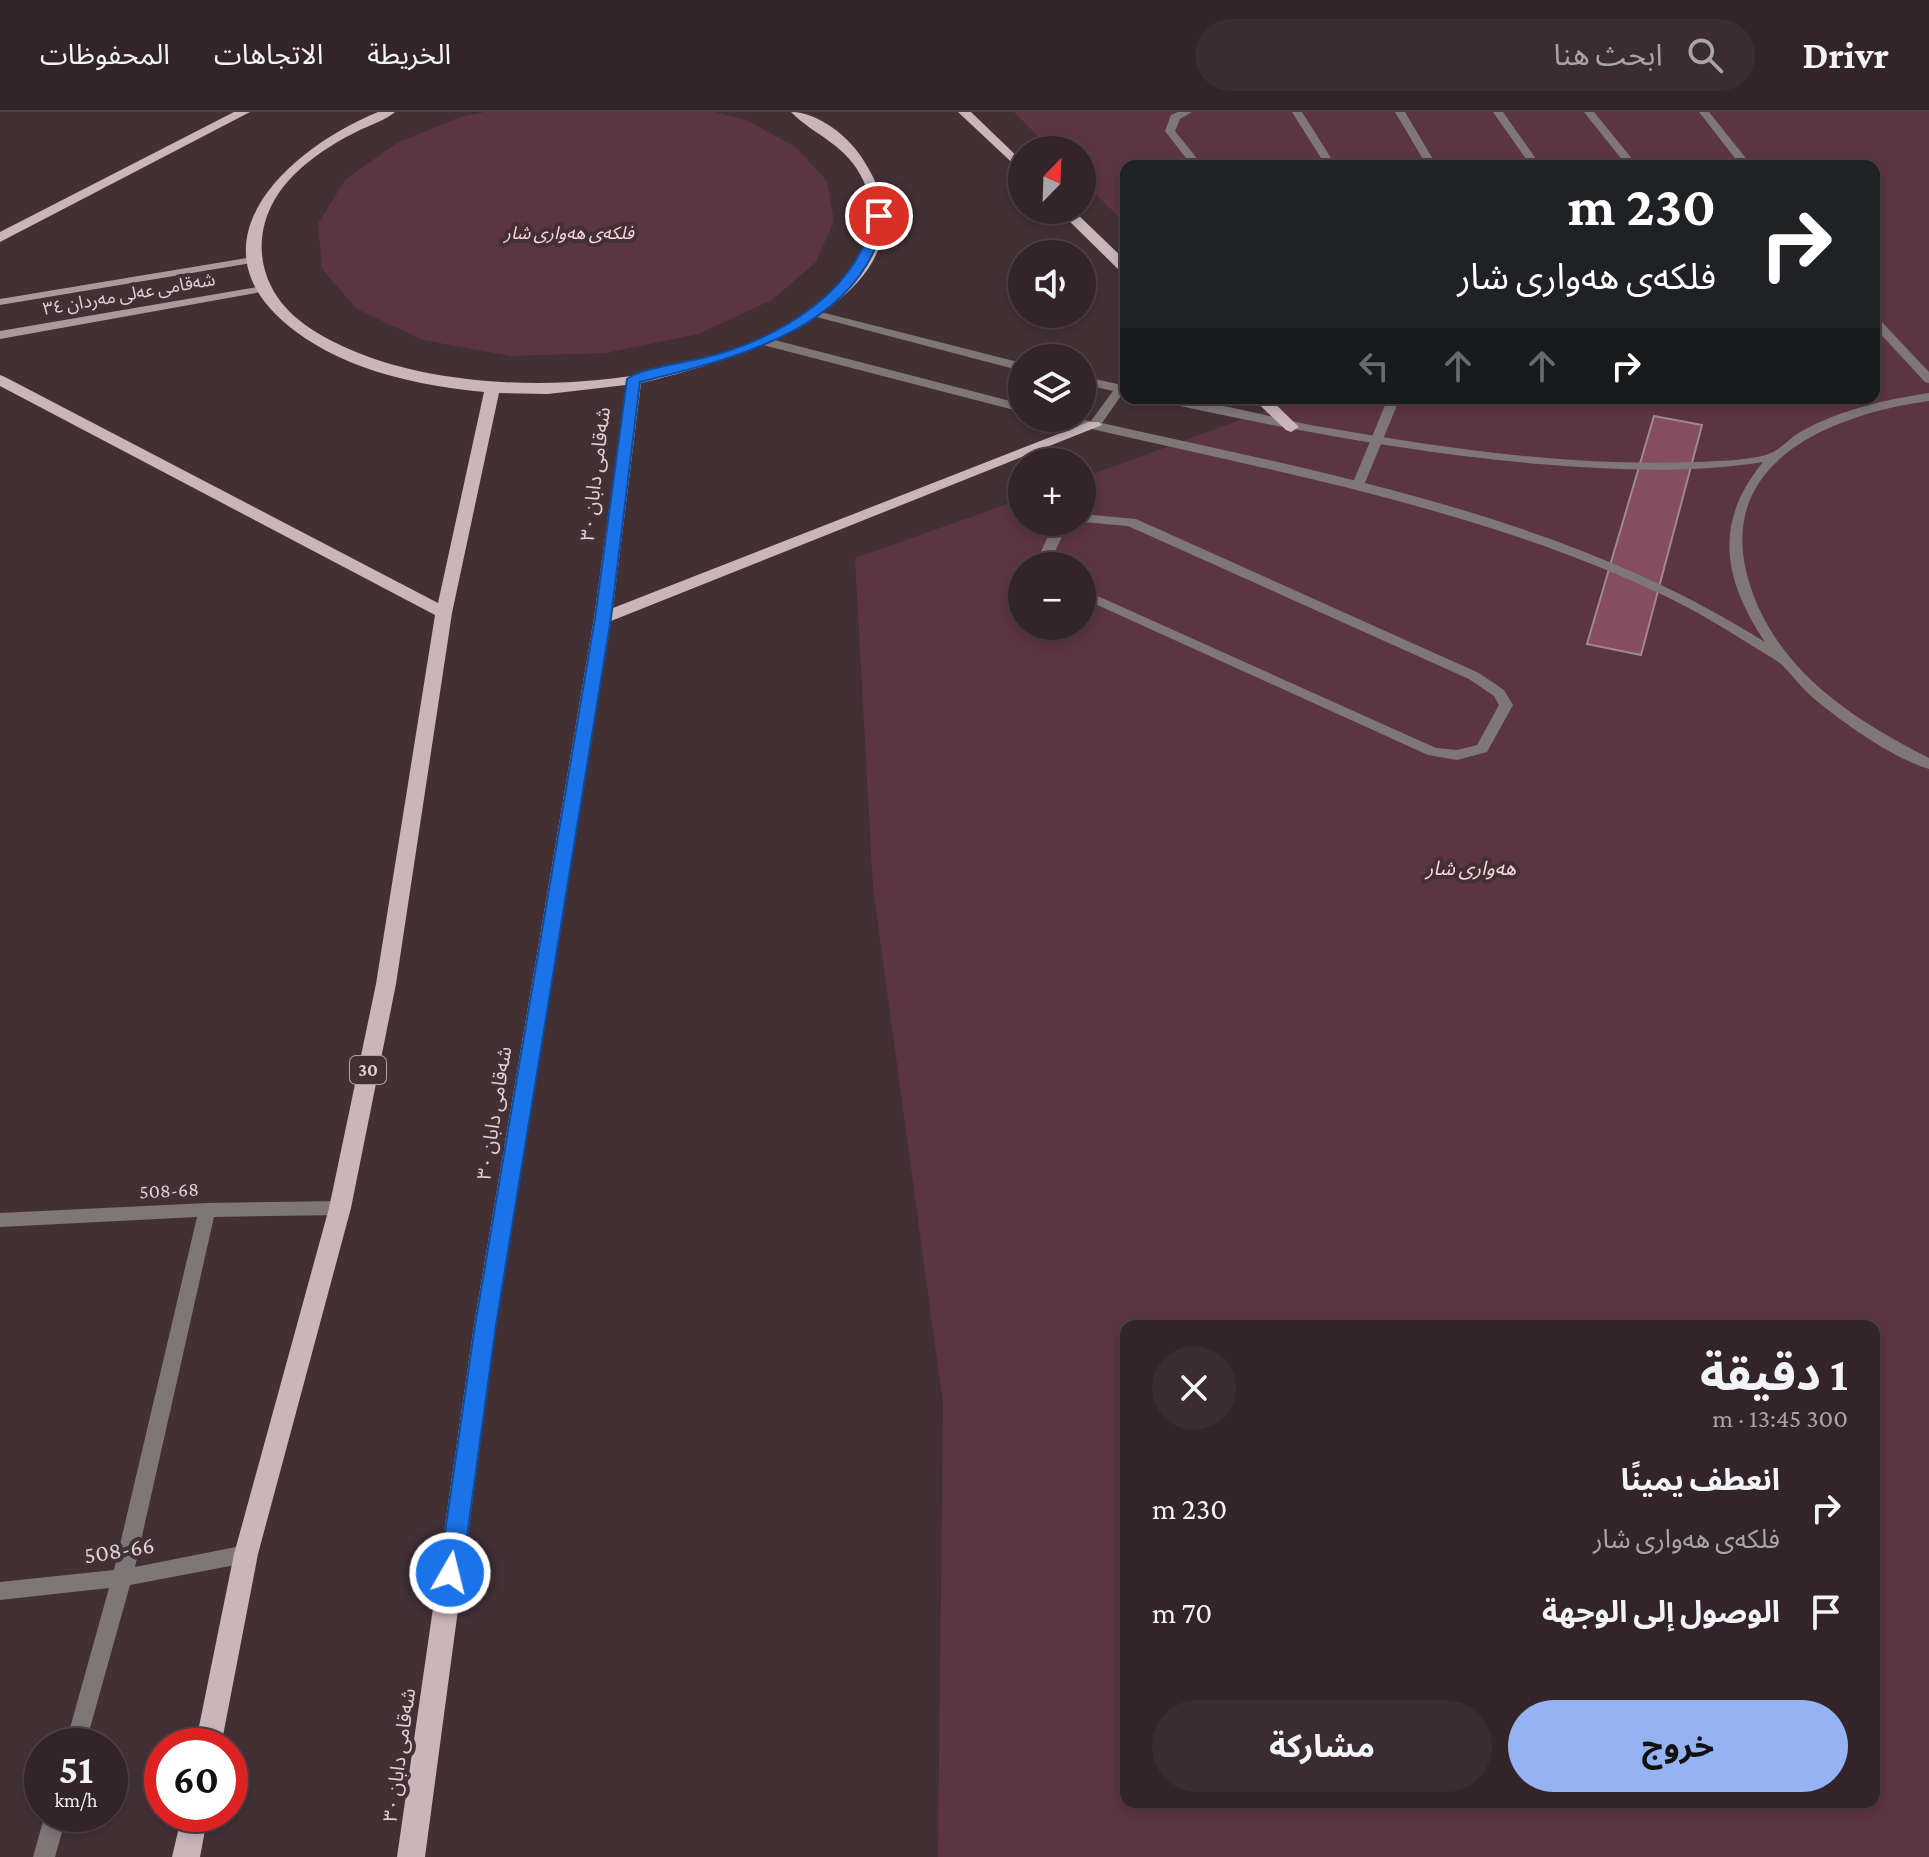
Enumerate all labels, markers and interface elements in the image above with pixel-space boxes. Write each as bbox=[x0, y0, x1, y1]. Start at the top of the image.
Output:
search box bbox=[1195, 19, 1755, 91]
icon: search bbox=[1683, 33, 1727, 77]
text: Drivr bbox=[1803, 34, 1889, 76]
text: ابحث هنا bbox=[1554, 38, 1663, 71]
text: المحفوظات bbox=[40, 39, 170, 70]
text: الاتجاهات bbox=[214, 39, 323, 70]
text: الخريطة bbox=[367, 39, 451, 70]
north arrow bbox=[1008, 136, 1096, 224]
map controls bbox=[1008, 136, 1096, 640]
text: 230 m bbox=[1568, 175, 1716, 237]
pin bbox=[845, 182, 913, 250]
icon: right bbox=[1744, 192, 1848, 296]
icon: arrive bbox=[857, 194, 901, 238]
park label: فلکەی هەواری شار bbox=[502, 223, 635, 244]
button: sound bbox=[1008, 240, 1096, 328]
text: فلکەی هەواری شار bbox=[1457, 257, 1716, 297]
street label: شەقامی عەلی مەردان ٣٤ bbox=[41, 269, 217, 320]
button: layers bbox=[1008, 344, 1096, 432]
icon: left bbox=[1352, 344, 1396, 388]
icon: ahead bbox=[1436, 344, 1480, 388]
icon: ahead bbox=[1520, 344, 1564, 388]
icon: right bbox=[1604, 344, 1648, 388]
street label: شەقامی دابان ٣٠ bbox=[576, 406, 615, 542]
button: + bbox=[1008, 448, 1096, 536]
button: − bbox=[1008, 552, 1096, 640]
park label: هەواری شار bbox=[1424, 857, 1517, 880]
street label: شەقامی دابان ٣٠ bbox=[473, 1045, 516, 1182]
road number: 30 bbox=[350, 1056, 386, 1084]
street label: 508-68 bbox=[139, 1177, 199, 1203]
button: close bbox=[1152, 1346, 1236, 1430]
text: 1 دقيقة bbox=[1700, 1347, 1848, 1400]
text: 300 m · 13:45 bbox=[1712, 1404, 1848, 1433]
text: انعطف يمينًا bbox=[1621, 1463, 1780, 1496]
icon: right bbox=[1804, 1486, 1848, 1530]
text: 230 m bbox=[1152, 1492, 1227, 1525]
text: فلکەی هەواری شار bbox=[1593, 1525, 1780, 1554]
street label: 508-66 bbox=[82, 1531, 156, 1568]
position arrow bbox=[408, 1531, 492, 1615]
icon: arrive bbox=[1804, 1590, 1848, 1634]
text: الوصول إلى الوجهة bbox=[1542, 1595, 1780, 1628]
text: 70 m bbox=[1152, 1596, 1212, 1629]
street label: شەقامی دابان ٣٠ bbox=[379, 1687, 420, 1824]
button: مشاركة bbox=[1152, 1700, 1492, 1792]
button: خروج bbox=[1508, 1700, 1848, 1792]
speed limit sign: 60 bbox=[144, 1728, 248, 1832]
text: 51 bbox=[59, 1747, 93, 1792]
text: km/h bbox=[54, 1789, 98, 1811]

